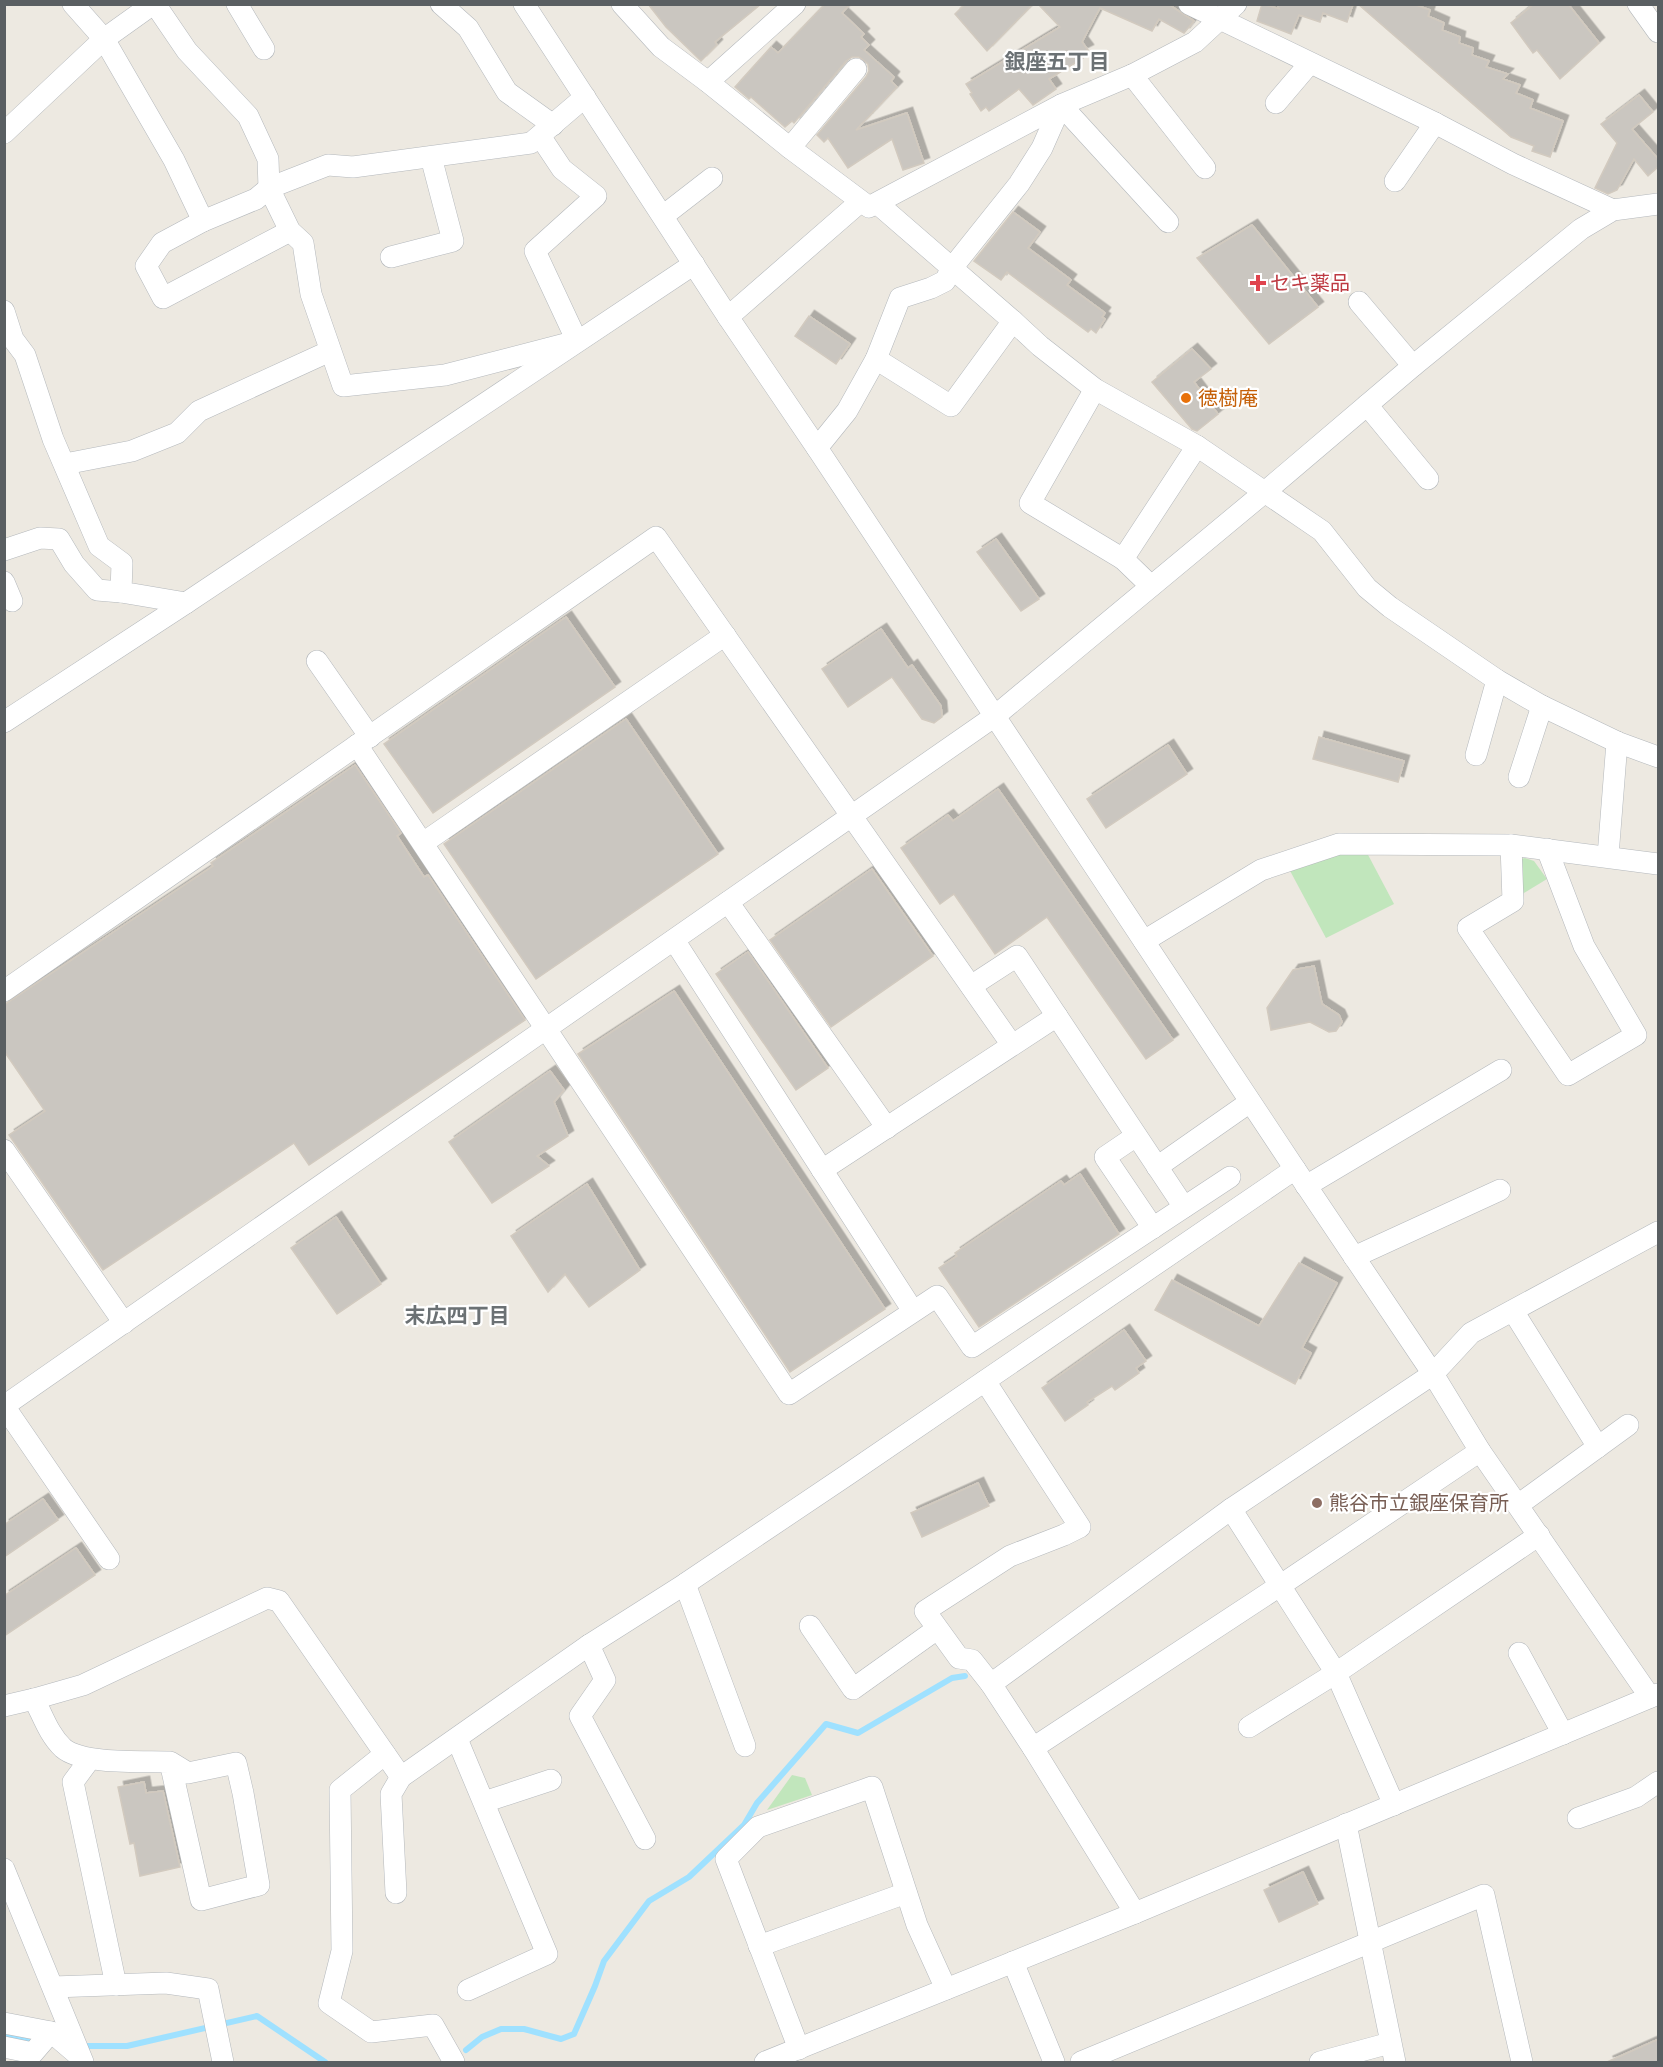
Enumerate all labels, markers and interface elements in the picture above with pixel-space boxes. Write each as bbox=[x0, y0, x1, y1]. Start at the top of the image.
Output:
district label: 銀座五丁目 bbox=[1005, 50, 1110, 74]
place label: セキ薬品 bbox=[1270, 272, 1350, 295]
marker: セキ薬品 bbox=[1251, 276, 1265, 290]
place label: 徳樹庵 bbox=[1198, 387, 1258, 410]
marker: 徳樹庵 bbox=[1179, 391, 1193, 405]
district label: 末広四丁目 bbox=[405, 1304, 510, 1328]
place label: 熊谷市立銀座保育所 bbox=[1329, 1492, 1509, 1515]
marker: 熊谷市立銀座保育所 bbox=[1310, 1496, 1324, 1510]

